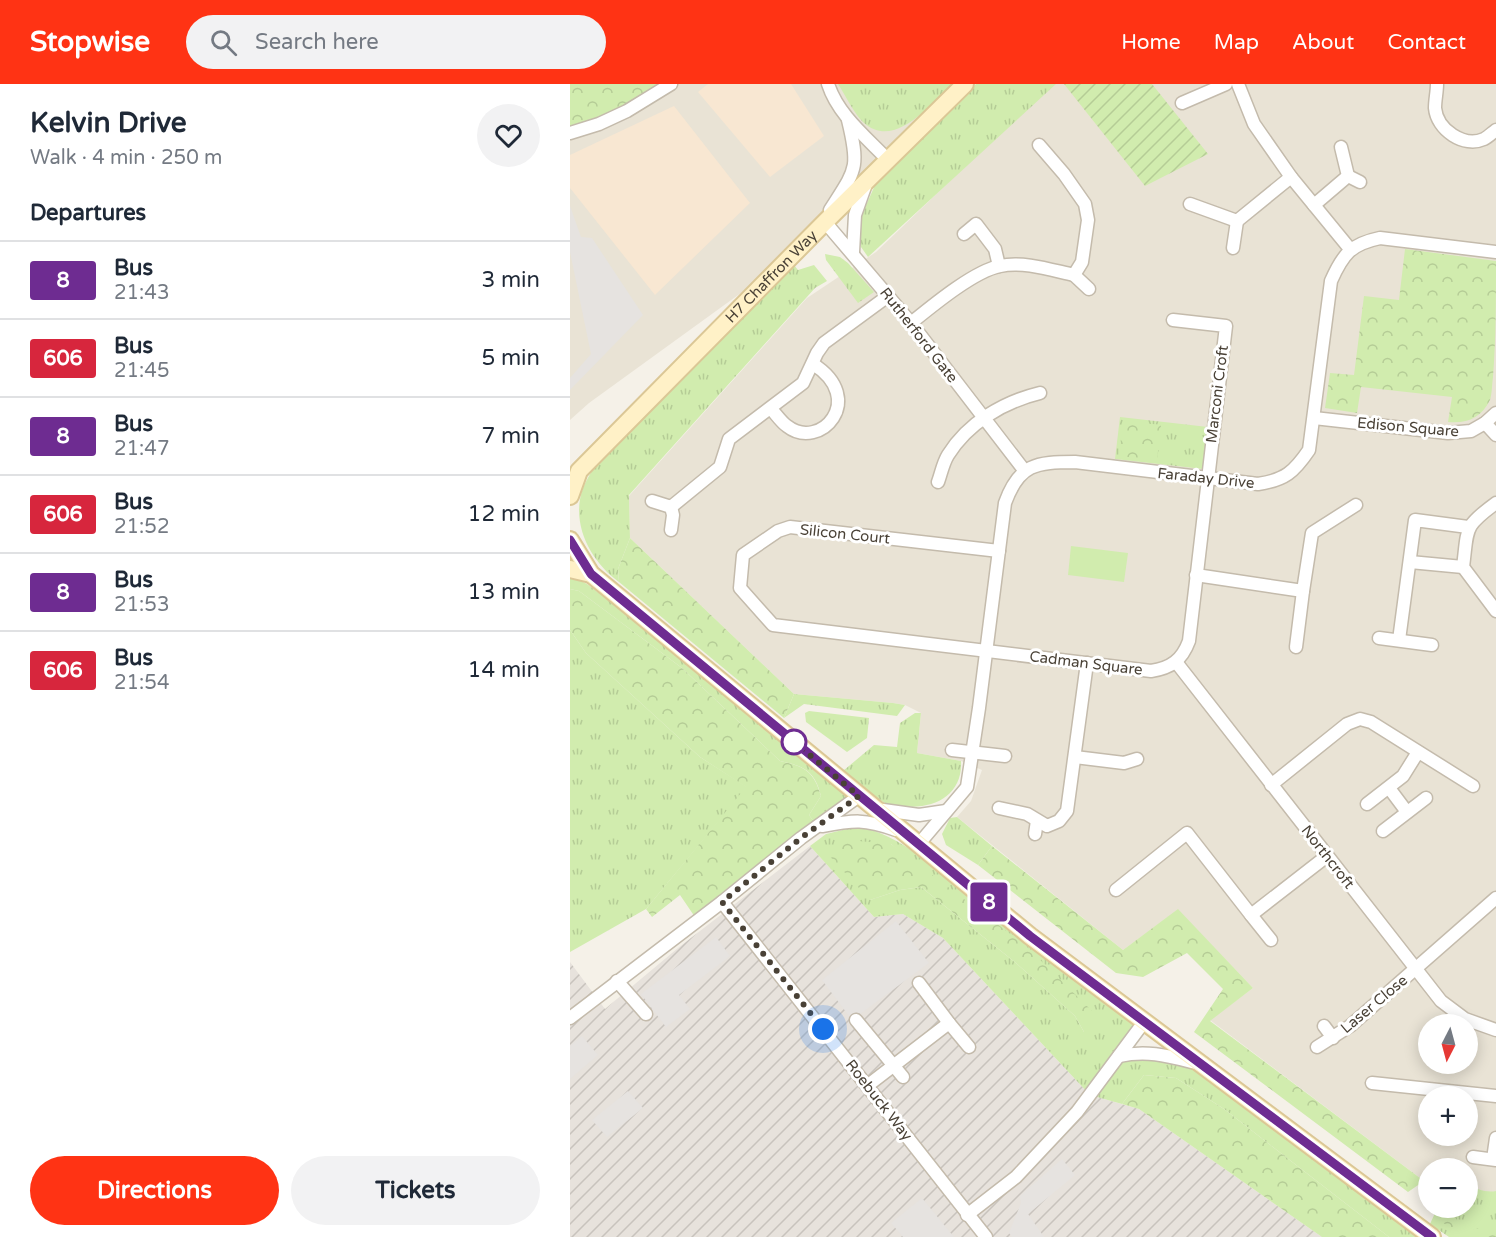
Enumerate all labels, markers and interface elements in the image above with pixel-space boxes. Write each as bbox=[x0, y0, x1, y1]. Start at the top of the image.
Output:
search box bbox=[186, 15, 606, 69]
text: Stopwise bbox=[30, 25, 150, 59]
icon: search bbox=[207, 26, 240, 59]
text: Search here bbox=[255, 29, 379, 55]
text: Home bbox=[1121, 30, 1181, 55]
text: Map bbox=[1214, 30, 1259, 55]
text: About bbox=[1292, 30, 1354, 55]
text: Contact bbox=[1387, 30, 1466, 55]
button: heart bbox=[477, 104, 540, 167]
text: Kelvin Drive bbox=[30, 106, 187, 140]
text: Walk · 4 min · 250 m bbox=[30, 146, 222, 170]
text: Departures bbox=[30, 200, 146, 226]
street label: H7 Chaffron Way bbox=[722, 227, 821, 326]
text: Bus bbox=[114, 255, 153, 281]
text: 3 min bbox=[481, 267, 540, 293]
text: 8 bbox=[56, 268, 70, 293]
text: 21:43 bbox=[114, 281, 169, 305]
street label: Rutherford Gate bbox=[876, 284, 962, 386]
text: Bus bbox=[114, 333, 153, 359]
street label: Marconi Croft bbox=[1202, 344, 1232, 444]
text: 5 min bbox=[481, 345, 540, 371]
text: 606 bbox=[43, 346, 83, 371]
text: 21:45 bbox=[114, 359, 169, 383]
text: Bus bbox=[114, 411, 153, 437]
street label: Edison Square bbox=[1356, 414, 1460, 440]
text: 7 min bbox=[481, 423, 540, 449]
text: 8 bbox=[56, 424, 70, 449]
text: 21:47 bbox=[114, 437, 169, 461]
street label: Faraday Drive bbox=[1157, 464, 1255, 492]
text: Bus bbox=[114, 489, 153, 515]
text: 12 min bbox=[468, 501, 540, 527]
text: 606 bbox=[43, 502, 83, 527]
text: 21:52 bbox=[114, 515, 169, 539]
street label: Silicon Court bbox=[799, 520, 891, 548]
text: Bus bbox=[114, 567, 153, 593]
text: 13 min bbox=[468, 579, 540, 605]
text: 8 bbox=[56, 580, 70, 605]
text: 21:53 bbox=[114, 593, 169, 617]
text: Bus bbox=[114, 645, 153, 671]
street label: Cadman Square bbox=[1028, 647, 1144, 679]
text: 14 min bbox=[468, 657, 540, 683]
text: 606 bbox=[43, 658, 83, 683]
text: 21:54 bbox=[114, 671, 169, 695]
unlabelled marker bbox=[781, 729, 807, 755]
street label: Northcroft bbox=[1298, 822, 1358, 892]
line badge: 8 bbox=[970, 882, 1008, 922]
text: 8 bbox=[982, 890, 996, 915]
street label: Laser Close bbox=[1337, 971, 1411, 1037]
your location bbox=[808, 1014, 838, 1044]
north arrow bbox=[1418, 1014, 1478, 1074]
map controls bbox=[1418, 1014, 1478, 1218]
street label: Roebuck Way bbox=[842, 1056, 916, 1144]
button: + bbox=[1418, 1086, 1478, 1146]
button: Directions bbox=[30, 1156, 279, 1225]
button: Tickets bbox=[291, 1156, 540, 1225]
button: − bbox=[1418, 1158, 1478, 1218]

